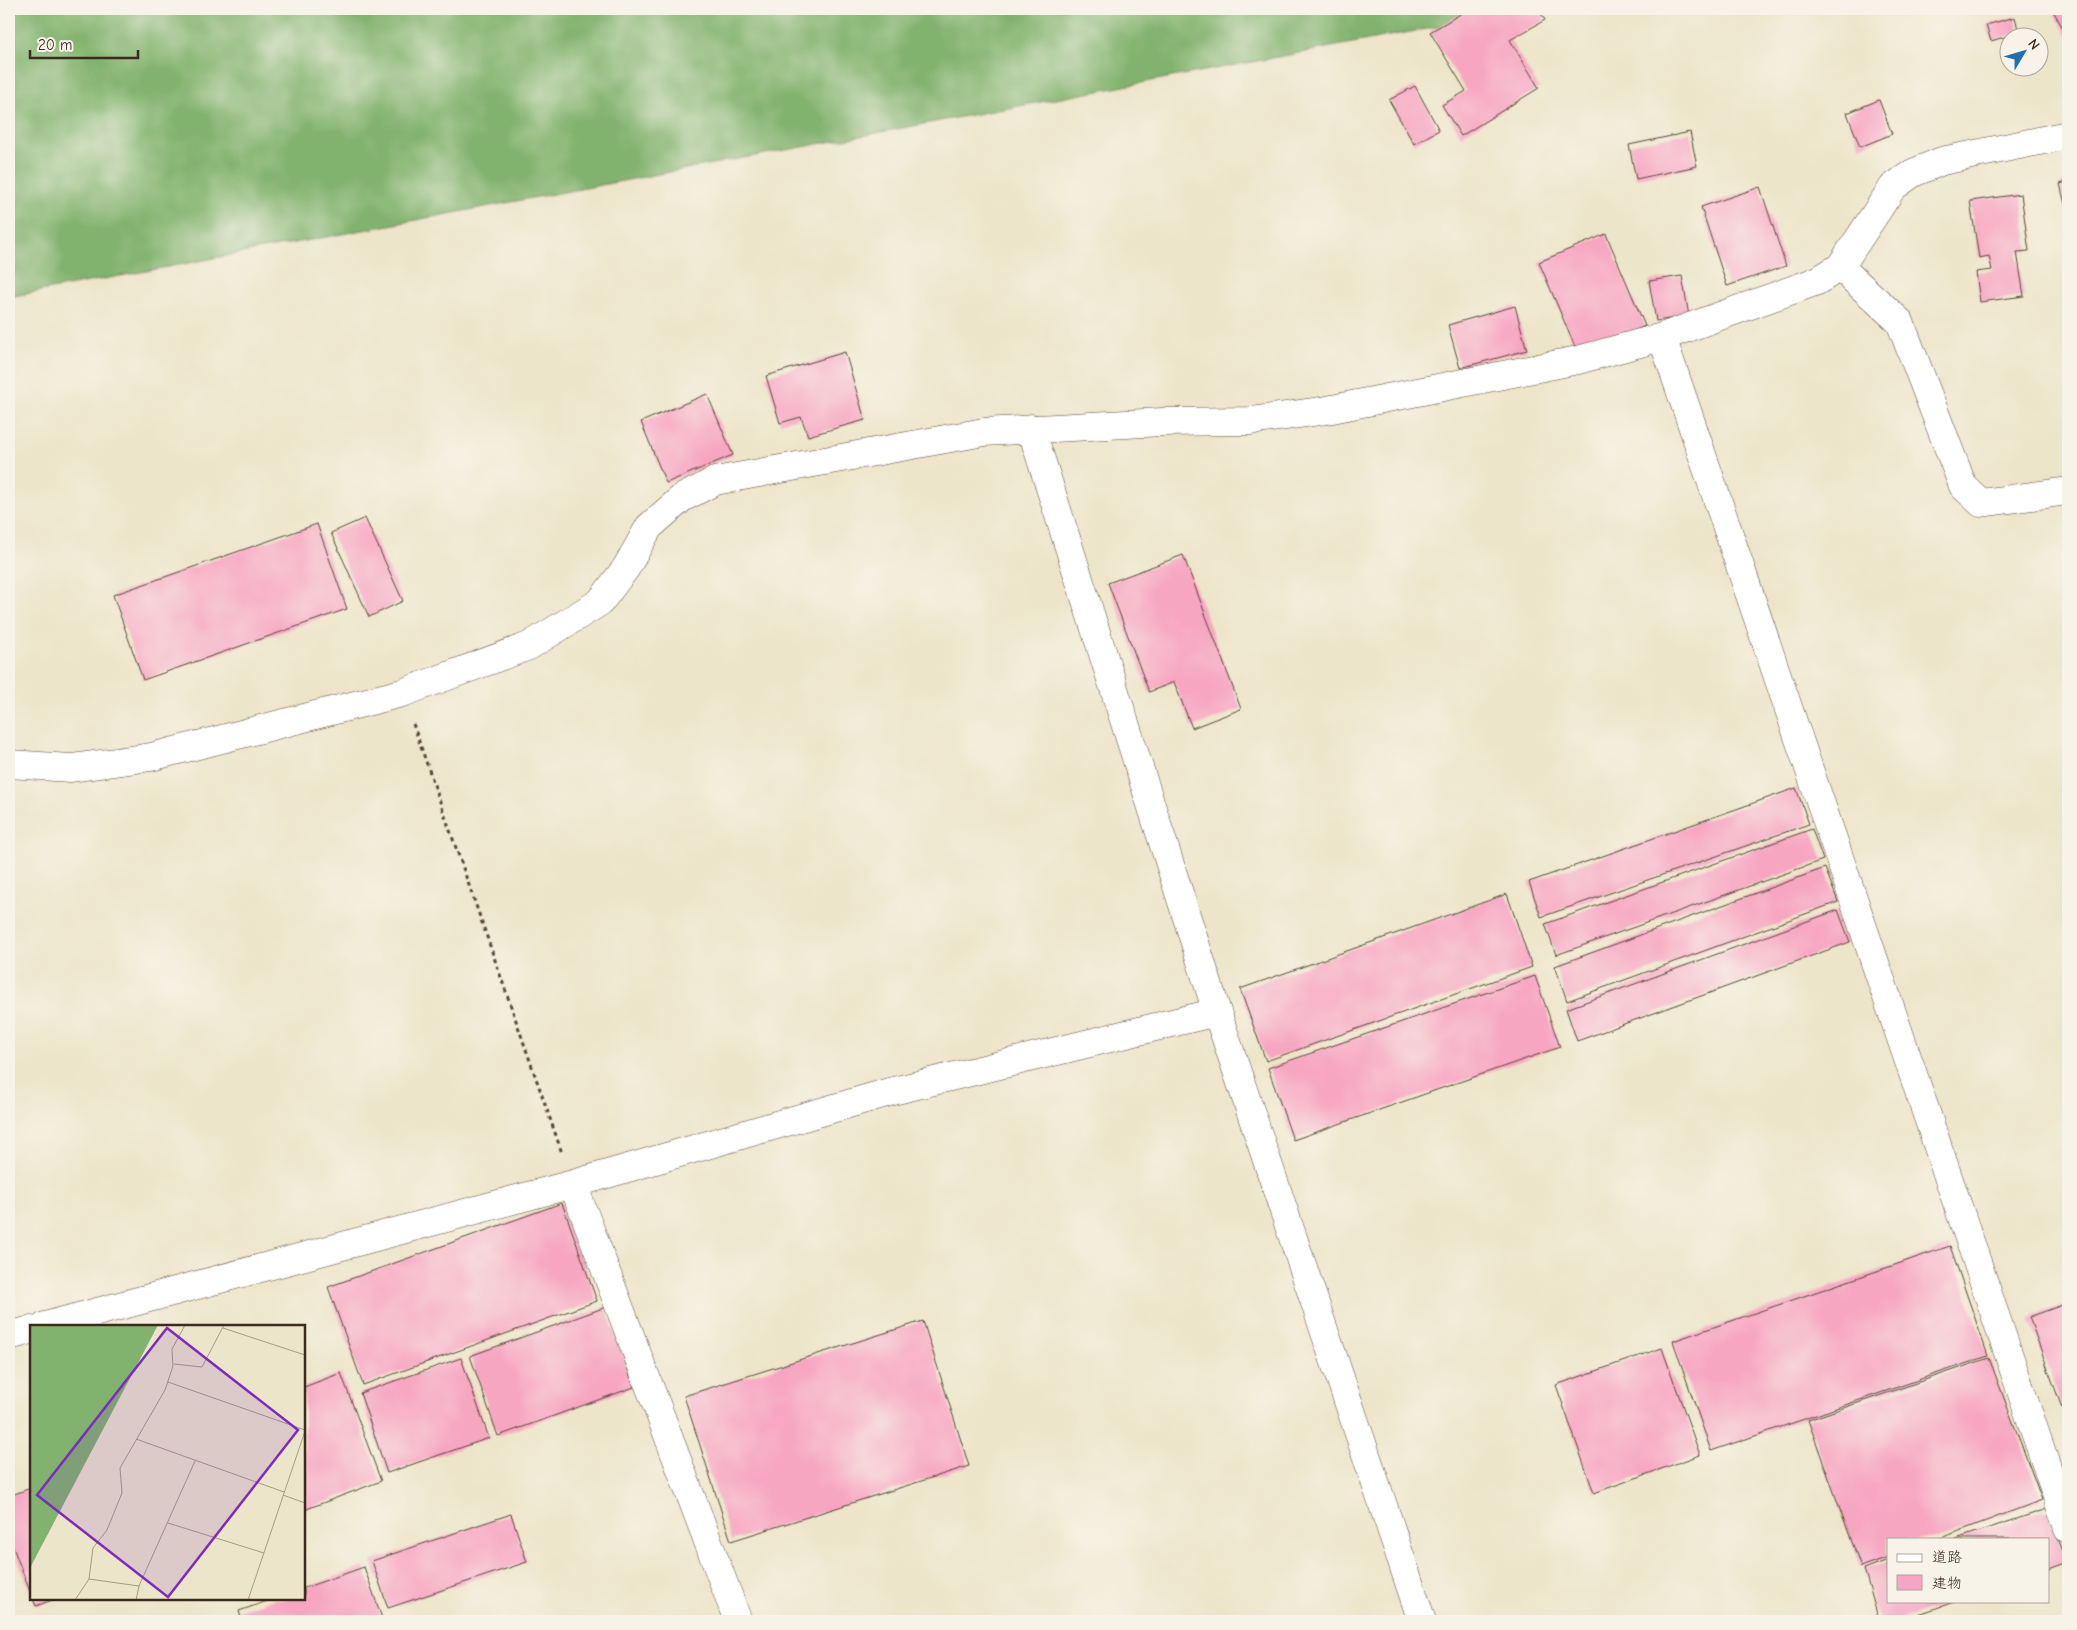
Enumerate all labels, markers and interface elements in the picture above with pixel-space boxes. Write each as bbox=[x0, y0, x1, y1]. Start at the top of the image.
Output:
scale bar bbox=[30, 28, 138, 60]
north arrow bbox=[2000, 28, 2050, 78]
text: N bbox=[2024, 35, 2043, 53]
text: 20 m bbox=[38, 36, 72, 54]
inset map bbox=[30, 1325, 305, 1600]
legend bbox=[1887, 1538, 2050, 1602]
text: 道路 bbox=[1932, 1548, 1962, 1566]
text: 建物 bbox=[1932, 1574, 1962, 1592]

